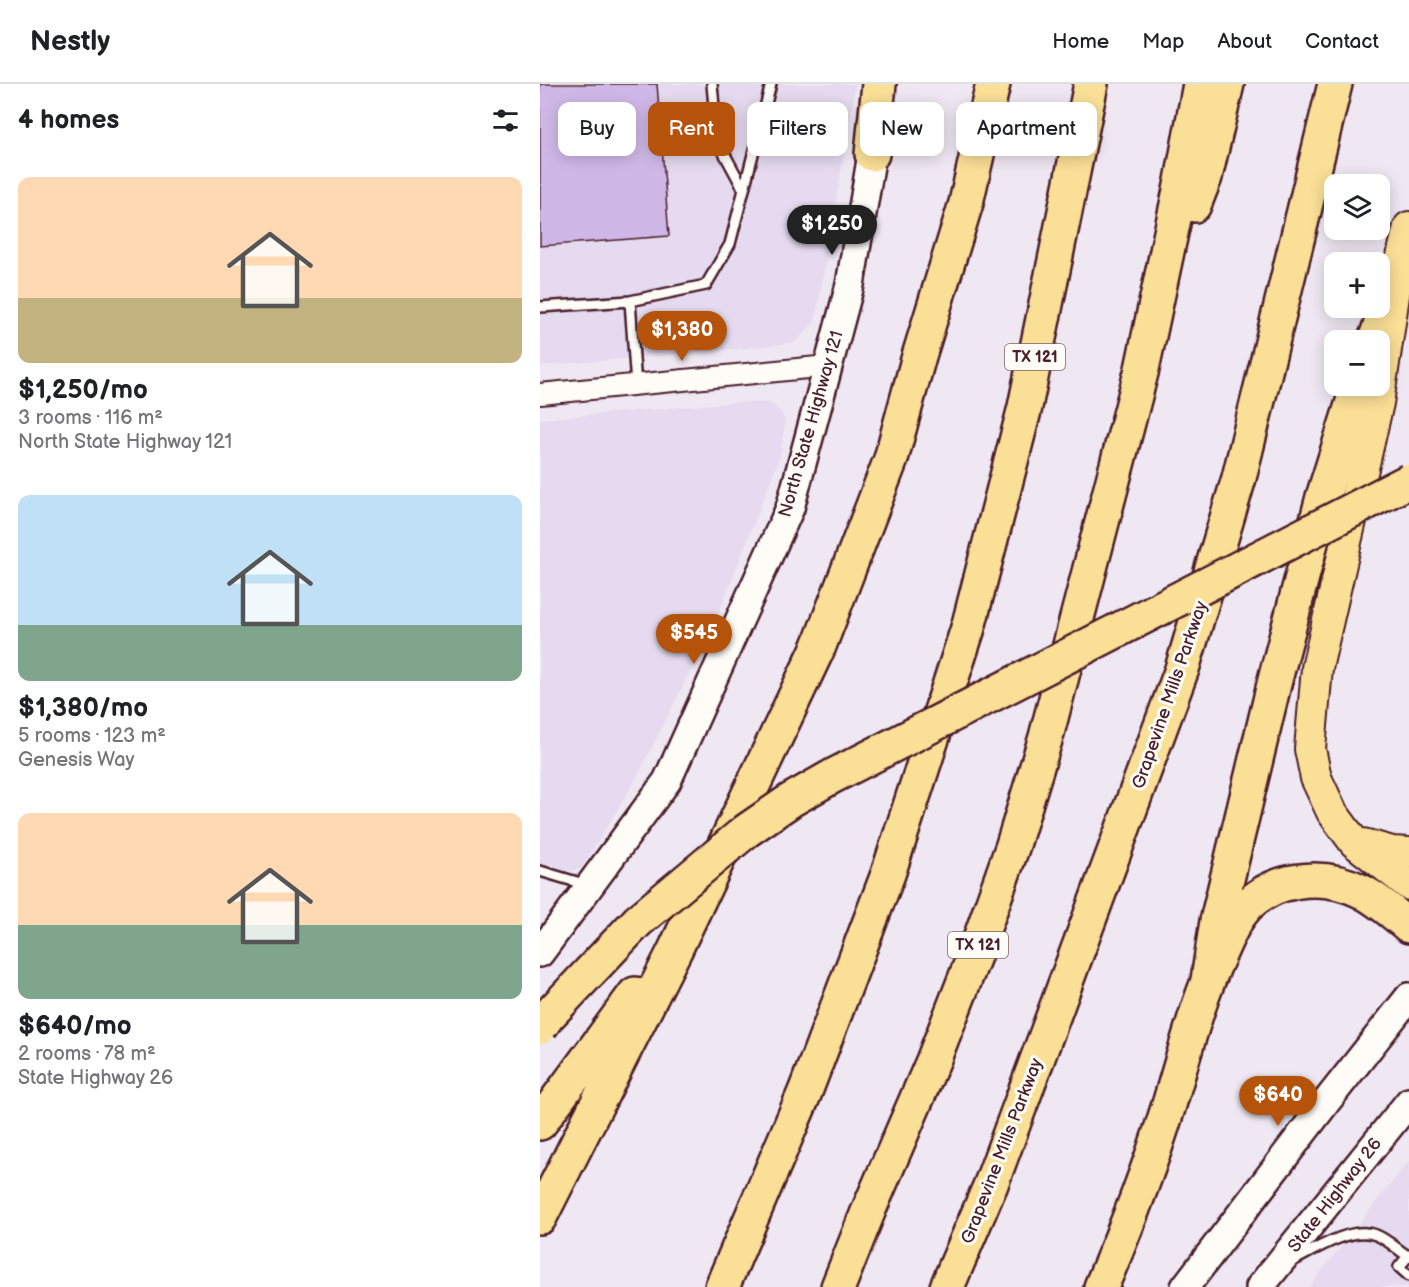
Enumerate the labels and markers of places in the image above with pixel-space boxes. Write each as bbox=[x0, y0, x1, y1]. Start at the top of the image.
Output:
pin: $1,250 bbox=[783, 205, 881, 256]
pin: $1,380 bbox=[633, 311, 731, 362]
pin: $545 bbox=[658, 614, 730, 665]
pin: $640 bbox=[1242, 1076, 1314, 1127]

